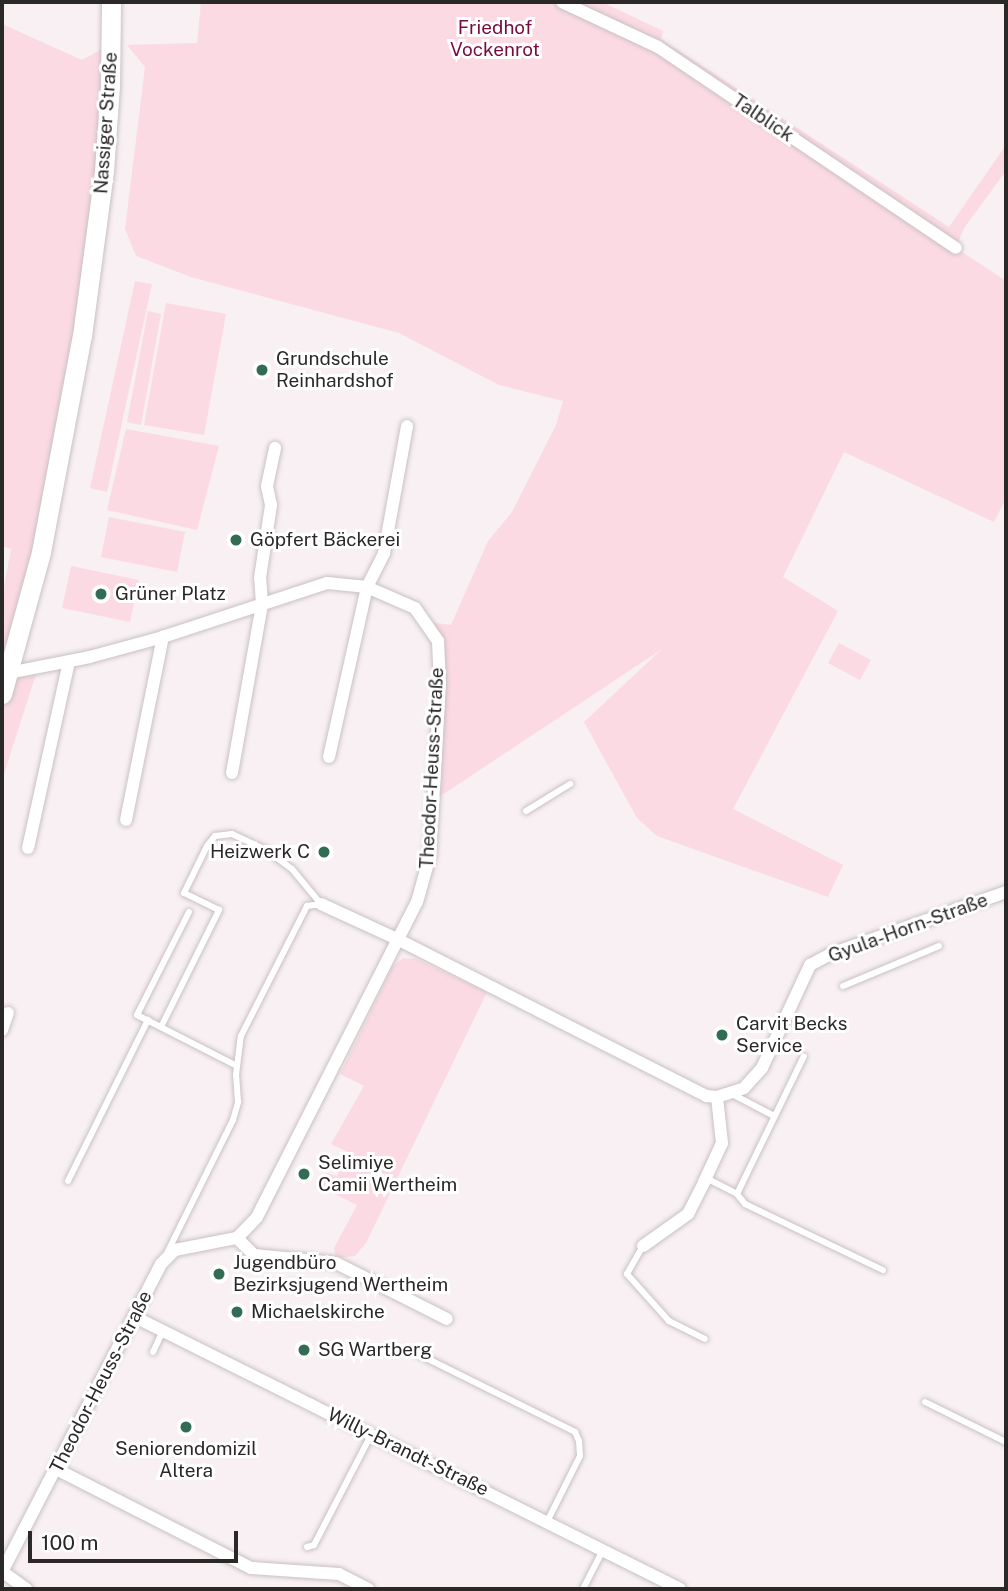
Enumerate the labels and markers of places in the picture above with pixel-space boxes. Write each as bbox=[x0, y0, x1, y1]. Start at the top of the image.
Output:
place label: Grundschule Reinhardshof bbox=[276, 348, 394, 392]
marker: Grundschule Reinhardshof bbox=[254, 362, 270, 378]
place label: Göpfert Bäckerei bbox=[250, 529, 400, 551]
marker: Göpfert Bäckerei bbox=[228, 532, 244, 548]
place label: Grüner Platz bbox=[115, 583, 226, 605]
marker: Grüner Platz bbox=[93, 586, 109, 602]
place label: Heizwerk C bbox=[210, 841, 310, 863]
marker: Heizwerk C bbox=[316, 844, 332, 860]
place label: Carvit Becks Service bbox=[736, 1013, 847, 1057]
marker: Carvit Becks Service bbox=[714, 1027, 730, 1043]
place label: Selimiye Camii Wertheim bbox=[318, 1152, 458, 1196]
marker: Selimiye Camii Wertheim bbox=[296, 1166, 312, 1182]
place label: Jugendbüro Bezirksjugend Wertheim bbox=[233, 1252, 449, 1296]
marker: Jugendbüro Bezirksjugend Wertheim bbox=[211, 1266, 227, 1282]
place label: Michaelskirche bbox=[251, 1301, 385, 1323]
marker: Michaelskirche bbox=[229, 1304, 245, 1320]
place label: SG Wartberg bbox=[318, 1339, 432, 1361]
marker: SG Wartberg bbox=[296, 1342, 312, 1358]
marker: Seniorendomizil Altera bbox=[178, 1419, 194, 1435]
place label: Seniorendomizil Altera bbox=[115, 1438, 257, 1482]

